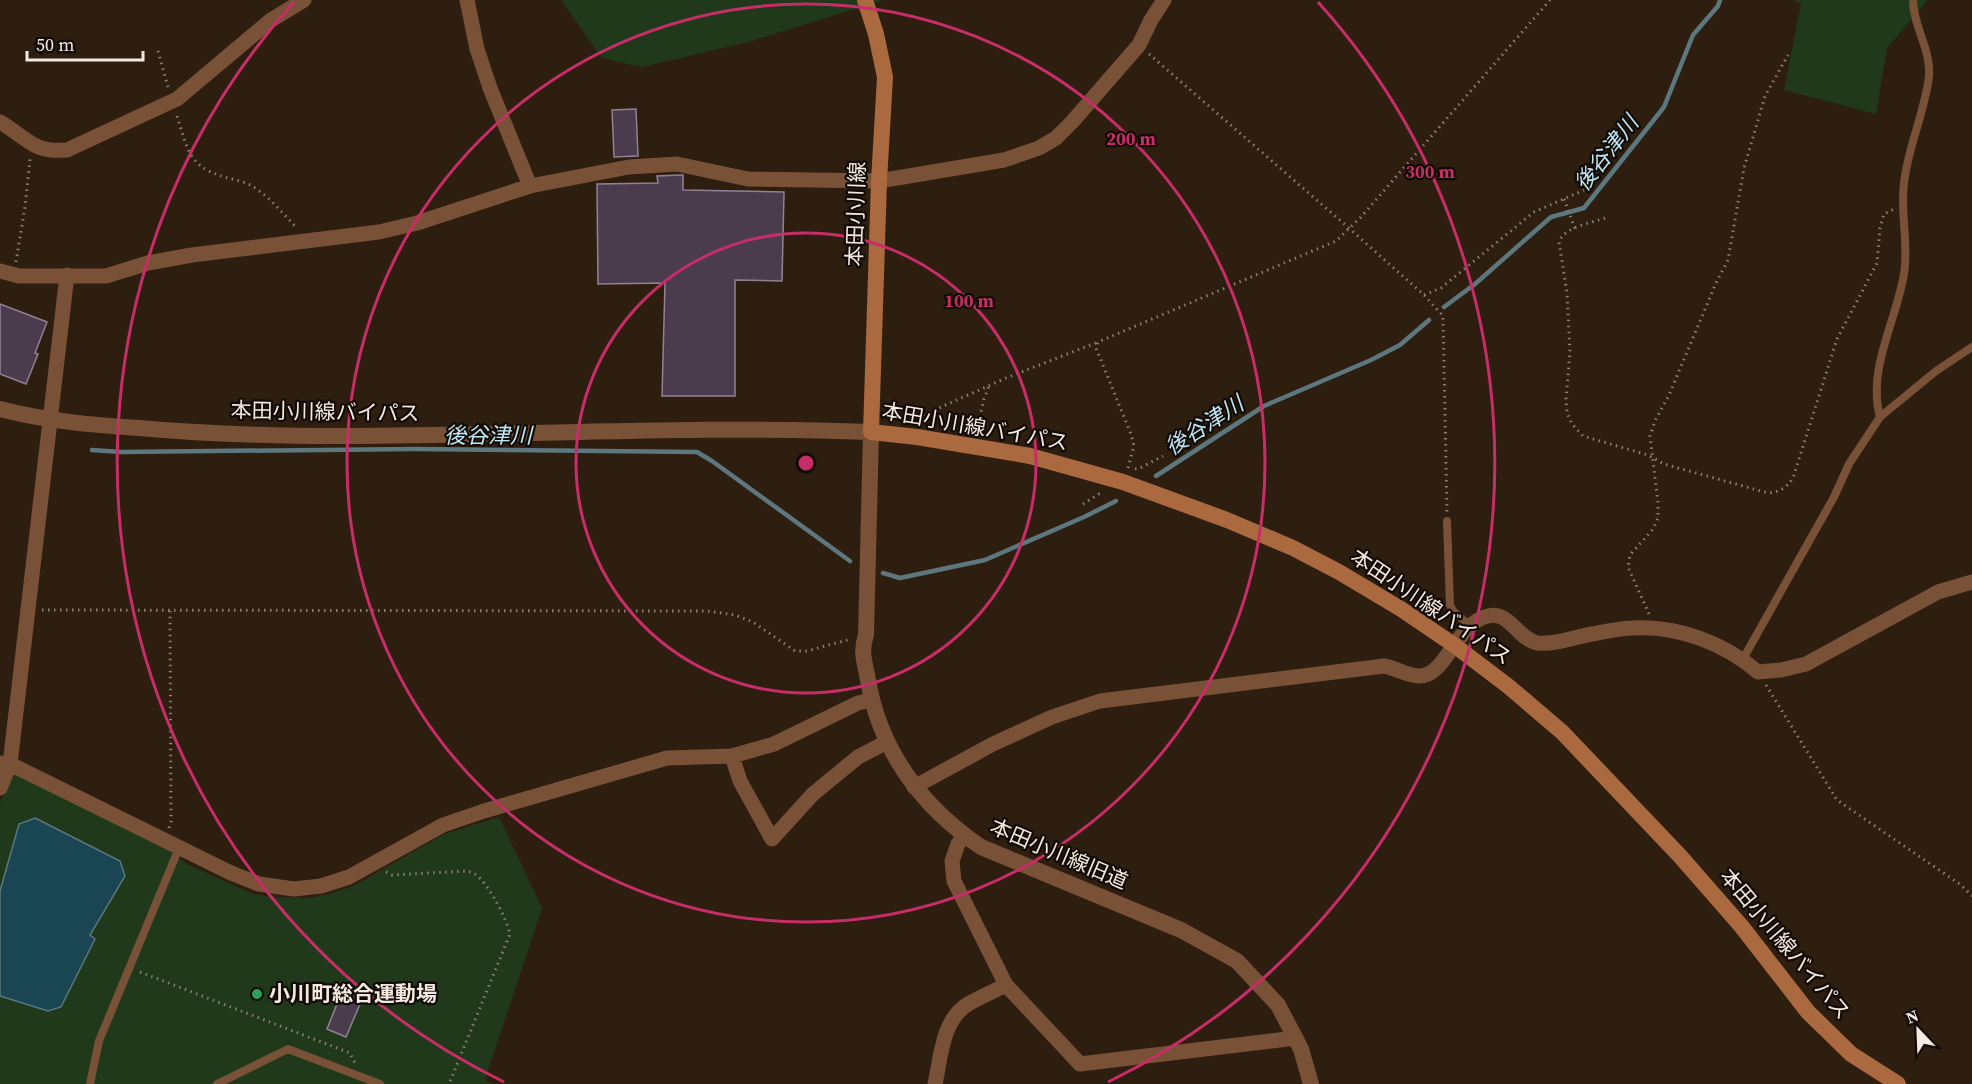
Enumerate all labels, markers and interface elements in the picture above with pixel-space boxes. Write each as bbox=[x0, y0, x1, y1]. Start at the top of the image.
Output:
scale bar bbox=[27, 24, 142, 62]
text: 50 m bbox=[36, 32, 74, 57]
water label: 後谷津川 bbox=[1567, 108, 1646, 197]
text: 200 m bbox=[1106, 126, 1156, 151]
text: 300 m bbox=[1405, 159, 1455, 184]
street label: 本田小川線 bbox=[839, 161, 872, 267]
text: 100 m bbox=[944, 288, 994, 313]
water label: 後谷津川 bbox=[1159, 387, 1251, 462]
street label: 本田小川線バイパス bbox=[230, 395, 420, 428]
street label: 本田小川線バイパス bbox=[880, 396, 1070, 457]
water label: 後谷津川 bbox=[444, 420, 534, 450]
centre of rings bbox=[796, 453, 816, 473]
street label: 本田小川線バイパス bbox=[1345, 542, 1518, 671]
street label: 本田小川線旧道 bbox=[986, 811, 1133, 896]
street label: 本田小川線バイパス bbox=[1714, 862, 1857, 1025]
place label: 小川町総合運動場 bbox=[269, 979, 437, 1008]
marker: 小川町総合運動場 bbox=[250, 987, 264, 1001]
north arrow bbox=[1888, 1000, 1948, 1060]
text: N bbox=[1902, 1004, 1922, 1029]

